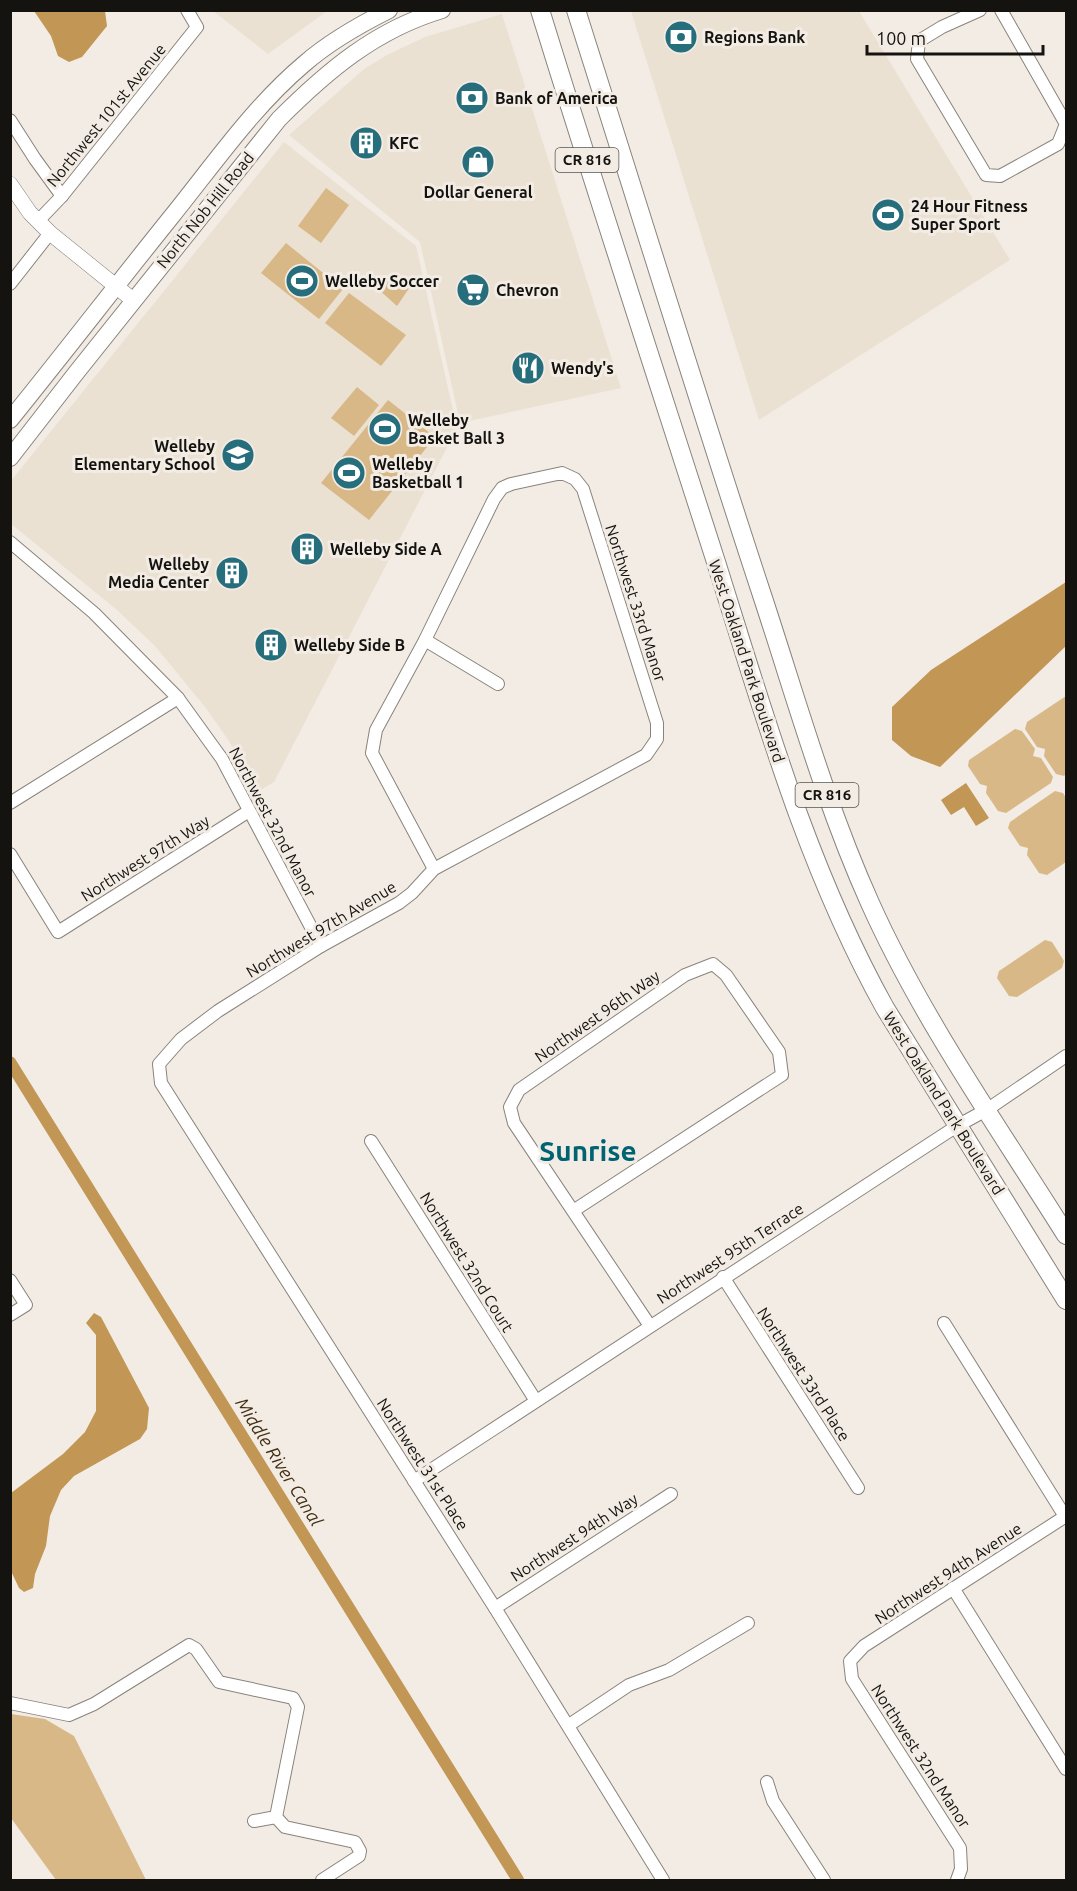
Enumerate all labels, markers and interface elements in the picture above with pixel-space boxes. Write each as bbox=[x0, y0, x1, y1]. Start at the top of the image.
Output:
scale bar bbox=[867, 18, 1042, 56]
bank icon: Regions Bank bbox=[663, 19, 699, 55]
place label: Regions Bank bbox=[704, 28, 805, 46]
text: 100 m bbox=[876, 28, 926, 48]
street label: Northwest 101st Avenue bbox=[43, 40, 169, 190]
bank icon: Bank of America bbox=[454, 80, 490, 116]
place label: Bank of America bbox=[495, 89, 618, 107]
building icon: KFC bbox=[348, 125, 384, 161]
place label: KFC bbox=[389, 134, 419, 152]
shop icon: Dollar General bbox=[460, 144, 496, 180]
street label: North Nob Hill Road bbox=[153, 148, 257, 272]
road number: CR 816 bbox=[556, 148, 618, 172]
place label: Dollar General bbox=[423, 183, 533, 201]
sports icon: 24 Hour Fitness Super Sport bbox=[870, 197, 906, 233]
place label: 24 Hour Fitness Super Sport bbox=[911, 197, 1028, 233]
sports icon: Welleby Soccer bbox=[284, 263, 320, 299]
place label: Welleby Soccer bbox=[325, 272, 439, 290]
supermarket icon: Chevron bbox=[455, 272, 491, 308]
place label: Chevron bbox=[496, 281, 559, 299]
restaurant icon: Wendy's bbox=[510, 350, 546, 386]
place label: Wendy's bbox=[551, 359, 614, 377]
sports icon: Welleby Basket Ball 3 bbox=[367, 411, 403, 447]
place label: Welleby Basket Ball 3 bbox=[408, 411, 505, 447]
place label: Welleby Elementary School bbox=[74, 437, 215, 473]
school or university icon: Welleby Elementary School bbox=[220, 437, 256, 473]
sports icon: Welleby Basketball 1 bbox=[331, 455, 367, 491]
place label: Welleby Basketball 1 bbox=[372, 455, 464, 491]
street label: Northwest 33rd Manor bbox=[602, 522, 670, 684]
building icon: Welleby Side A bbox=[289, 531, 325, 567]
place label: Welleby Side A bbox=[330, 540, 443, 558]
place label: Welleby Media Center bbox=[108, 555, 209, 591]
building icon: Welleby Media Center bbox=[214, 555, 250, 591]
street label: West Oakland Park Boulevard bbox=[706, 557, 788, 765]
building icon: Welleby Side B bbox=[253, 627, 289, 663]
place label: Welleby Side B bbox=[294, 636, 405, 654]
street label: Northwest 32nd Manor bbox=[226, 744, 320, 900]
road number: CR 816 bbox=[796, 783, 858, 807]
street label: Northwest 97th Way bbox=[78, 811, 213, 905]
street label: Northwest 97th Avenue bbox=[243, 877, 399, 981]
street label: Northwest 96th Way bbox=[531, 966, 663, 1066]
street label: West Oakland Park Boulevard bbox=[880, 1008, 1008, 1198]
district label: Sunrise bbox=[539, 1135, 637, 1166]
street label: Northwest 32nd Court bbox=[417, 1189, 518, 1336]
street label: Northwest 95th Terrace bbox=[653, 1199, 807, 1307]
street label: Northwest 33rd Place bbox=[754, 1304, 854, 1444]
water label: Middle River Canal bbox=[232, 1394, 327, 1529]
street label: Northwest 31st Place bbox=[374, 1395, 472, 1533]
street label: Northwest 94th Way bbox=[507, 1489, 641, 1585]
street label: Northwest 94th Avenue bbox=[871, 1519, 1025, 1627]
street label: Northwest 32nd Manor bbox=[868, 1681, 974, 1831]

